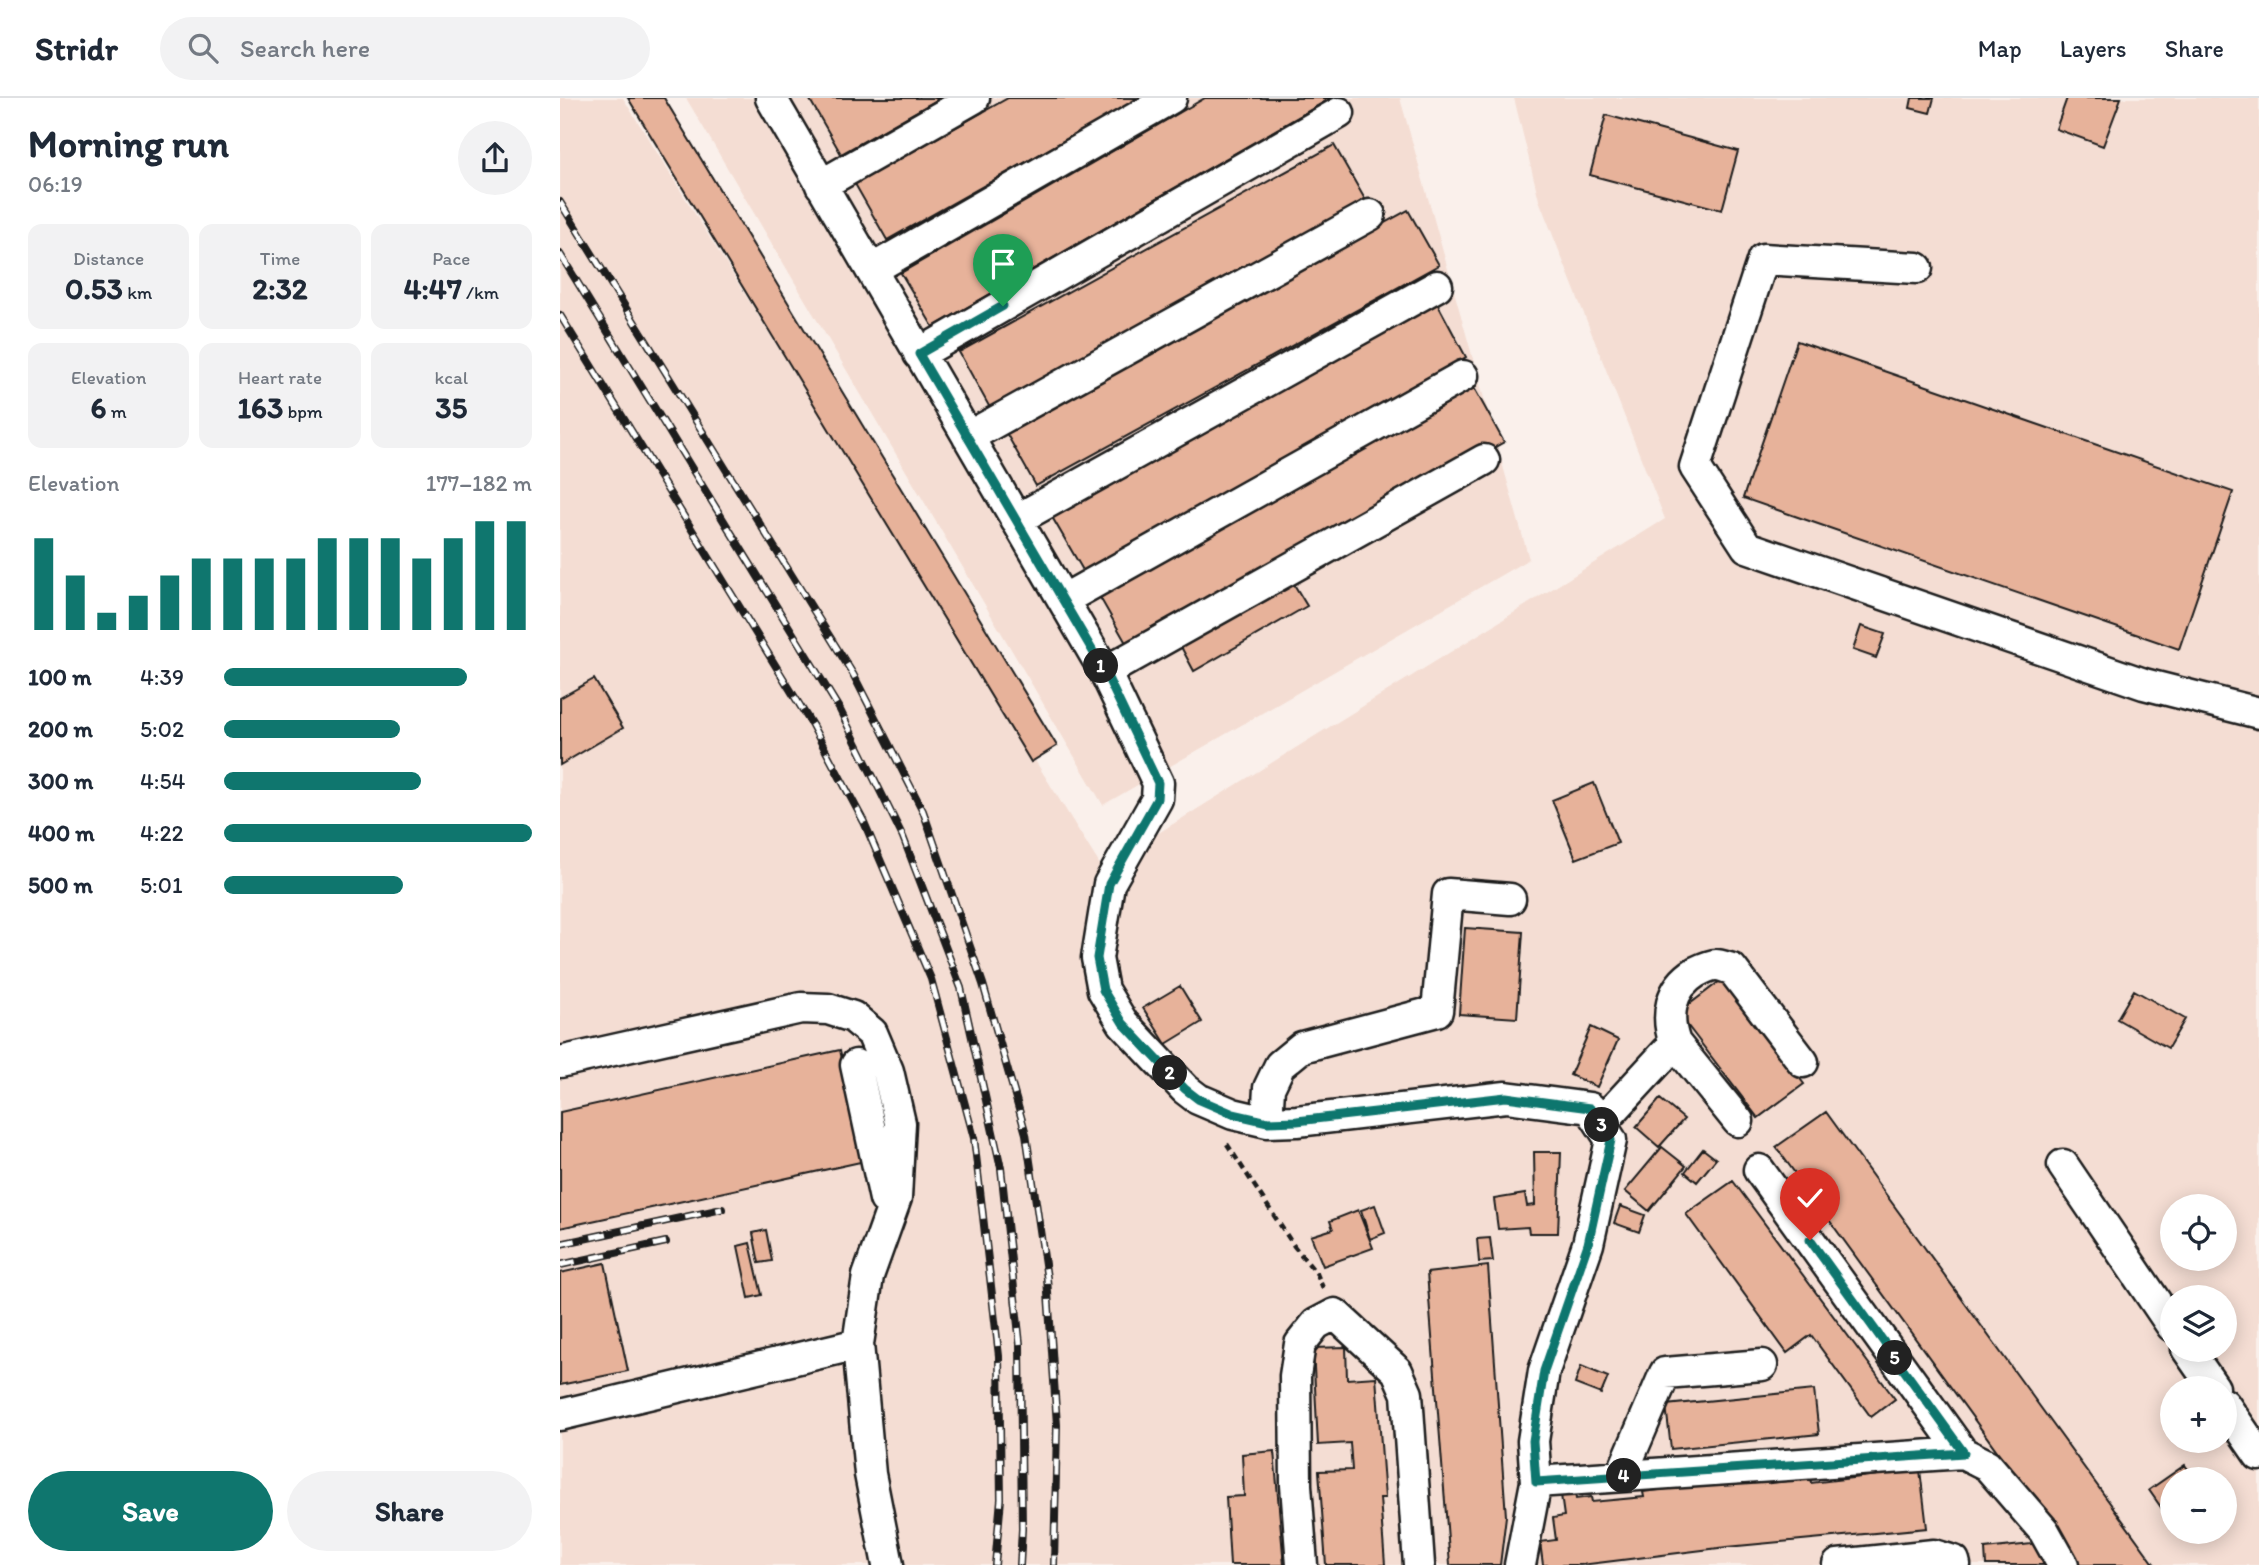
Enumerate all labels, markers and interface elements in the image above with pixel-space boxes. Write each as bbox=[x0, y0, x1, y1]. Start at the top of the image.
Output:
search box bbox=[160, 17, 650, 80]
text: Stridr bbox=[35, 29, 118, 68]
icon: search bbox=[184, 29, 222, 67]
text: Search here bbox=[240, 32, 370, 64]
text: Map bbox=[1978, 34, 2022, 63]
text: Layers bbox=[2060, 34, 2127, 63]
text: Share bbox=[2165, 34, 2224, 63]
text: Morning run bbox=[28, 121, 229, 167]
button: share bbox=[458, 121, 532, 195]
text: 06:19 bbox=[28, 170, 83, 198]
pin bbox=[973, 234, 1033, 306]
icon: arrive bbox=[984, 245, 1022, 283]
text: Distance bbox=[73, 247, 144, 270]
text: Time bbox=[260, 247, 300, 270]
text: Pace bbox=[432, 247, 470, 270]
text: 0.53 bbox=[65, 270, 123, 307]
text: 2:32 bbox=[252, 270, 308, 307]
text: 4:47 bbox=[403, 270, 462, 307]
text: km bbox=[123, 281, 152, 304]
text: /km bbox=[462, 281, 499, 304]
text: Elevation bbox=[71, 366, 146, 389]
text: Heart rate bbox=[238, 366, 322, 389]
text: kcal bbox=[434, 366, 468, 389]
text: 6 bbox=[91, 389, 106, 426]
text: 163 bbox=[237, 389, 283, 426]
text: 35 bbox=[435, 389, 467, 426]
text: m bbox=[106, 400, 127, 423]
text: bpm bbox=[283, 400, 323, 423]
text: Elevation bbox=[28, 469, 119, 497]
text: 177–182 m bbox=[426, 469, 532, 497]
pin: 1 bbox=[1084, 648, 1118, 684]
text: 1 bbox=[1096, 654, 1105, 677]
text: 100 m bbox=[28, 663, 92, 691]
text: 4:39 bbox=[140, 663, 184, 691]
text: 200 m bbox=[28, 715, 93, 743]
text: 5:02 bbox=[140, 715, 184, 743]
text: 300 m bbox=[28, 767, 93, 795]
text: 4:54 bbox=[140, 767, 185, 795]
text: 400 m bbox=[28, 819, 95, 847]
text: 4:22 bbox=[140, 819, 184, 847]
text: 500 m bbox=[28, 871, 93, 899]
text: 5:01 bbox=[140, 871, 183, 899]
pin: 2 bbox=[1152, 1056, 1188, 1090]
text: 2 bbox=[1165, 1061, 1175, 1084]
pin: 3 bbox=[1584, 1108, 1620, 1142]
text: 3 bbox=[1596, 1113, 1607, 1136]
pin bbox=[1780, 1168, 1840, 1240]
icon: check bbox=[1791, 1179, 1829, 1217]
map controls bbox=[2160, 1194, 2237, 1544]
button: locate bbox=[2160, 1194, 2237, 1271]
button: layers bbox=[2160, 1285, 2237, 1362]
pin: 5 bbox=[1878, 1340, 1912, 1376]
text: 5 bbox=[1890, 1346, 1899, 1369]
button: + bbox=[2160, 1376, 2237, 1453]
pin: 4 bbox=[1606, 1458, 1642, 1494]
text: 4 bbox=[1618, 1464, 1629, 1487]
button: − bbox=[2160, 1467, 2237, 1544]
button: Save bbox=[28, 1471, 273, 1551]
button: Share bbox=[287, 1471, 532, 1551]

